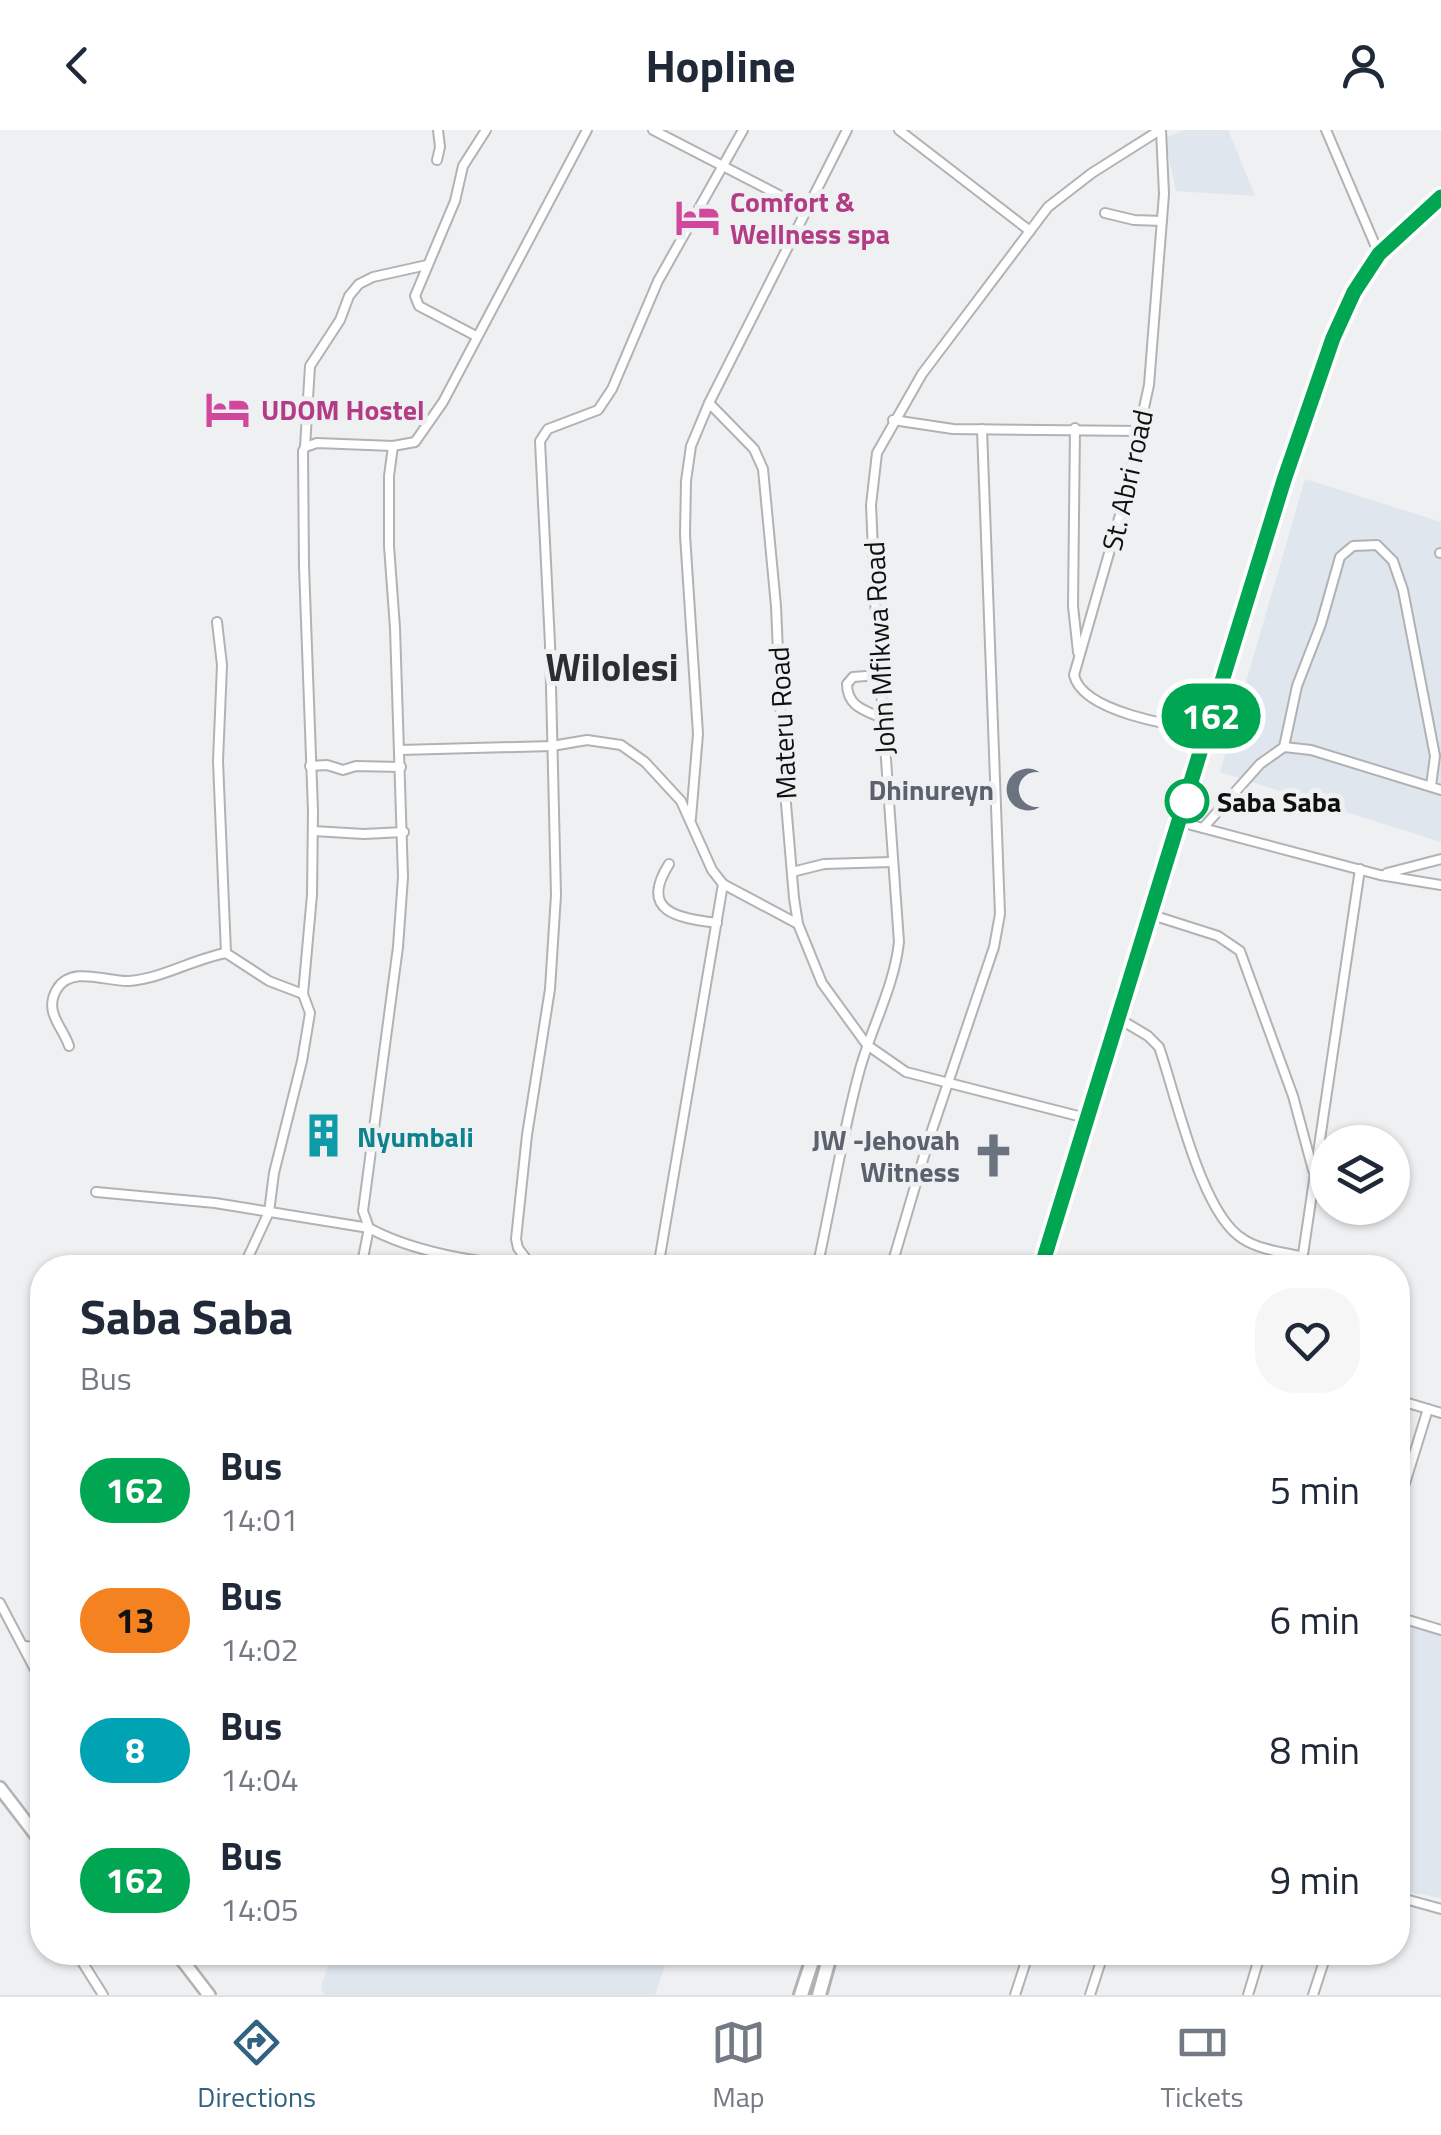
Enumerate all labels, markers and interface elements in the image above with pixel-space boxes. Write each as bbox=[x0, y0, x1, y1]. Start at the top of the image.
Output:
text: Hopline bbox=[645, 31, 796, 99]
icon: back bbox=[50, 38, 105, 93]
icon: person bbox=[1336, 38, 1391, 93]
place label: Comfort & Wellness spa bbox=[730, 180, 890, 255]
hotel icon: Comfort & Wellness spa bbox=[673, 193, 721, 241]
hotel icon: UDOM Hostel bbox=[204, 385, 252, 433]
place label: UDOM Hostel bbox=[261, 388, 425, 431]
street label: St. Abri road bbox=[1090, 405, 1164, 555]
street label: John Mfikwa Road bbox=[852, 540, 906, 756]
district label: Wilolesi bbox=[545, 638, 679, 696]
street label: Materu Road bbox=[757, 646, 807, 800]
line badge: 162 bbox=[1154, 684, 1268, 748]
text: 162 bbox=[1182, 689, 1240, 743]
mosque icon: Dhinureyn bbox=[1003, 765, 1051, 813]
place label: Dhinureyn bbox=[869, 768, 994, 811]
marker: Saba Saba bbox=[1166, 780, 1208, 822]
place label: Saba Saba bbox=[1217, 780, 1341, 823]
building icon: Nyumbali bbox=[300, 1112, 348, 1160]
place label: Nyumbali bbox=[357, 1115, 474, 1158]
place label: JW -Jehovah Witness bbox=[812, 1118, 960, 1193]
map controls bbox=[1310, 1125, 1410, 1225]
button: layers bbox=[1310, 1125, 1410, 1225]
church icon: JW -Jehovah Witness bbox=[969, 1131, 1017, 1179]
text: Saba Saba bbox=[80, 1280, 293, 1353]
button: heart bbox=[1255, 1288, 1360, 1393]
text: Bus bbox=[80, 1354, 132, 1402]
text: Bus bbox=[220, 1437, 282, 1495]
text: 5 min bbox=[1270, 1461, 1360, 1519]
text: 162 bbox=[106, 1463, 164, 1517]
text: 14:01 bbox=[220, 1495, 299, 1543]
text: Bus bbox=[220, 1567, 282, 1625]
text: 6 min bbox=[1270, 1591, 1360, 1649]
text: 13 bbox=[115, 1593, 155, 1647]
text: 14:02 bbox=[220, 1625, 299, 1673]
text: Bus bbox=[220, 1697, 282, 1755]
text: 8 min bbox=[1270, 1721, 1360, 1779]
text: 8 bbox=[125, 1723, 145, 1777]
text: 14:04 bbox=[220, 1755, 299, 1803]
text: Bus bbox=[220, 1827, 282, 1885]
text: 9 min bbox=[1270, 1851, 1360, 1909]
text: 162 bbox=[106, 1853, 164, 1907]
text: 14:05 bbox=[220, 1885, 299, 1933]
tab: Directions bbox=[197, 2015, 316, 2118]
tab: Map bbox=[711, 2015, 766, 2118]
tab: Tickets bbox=[1161, 2015, 1244, 2118]

